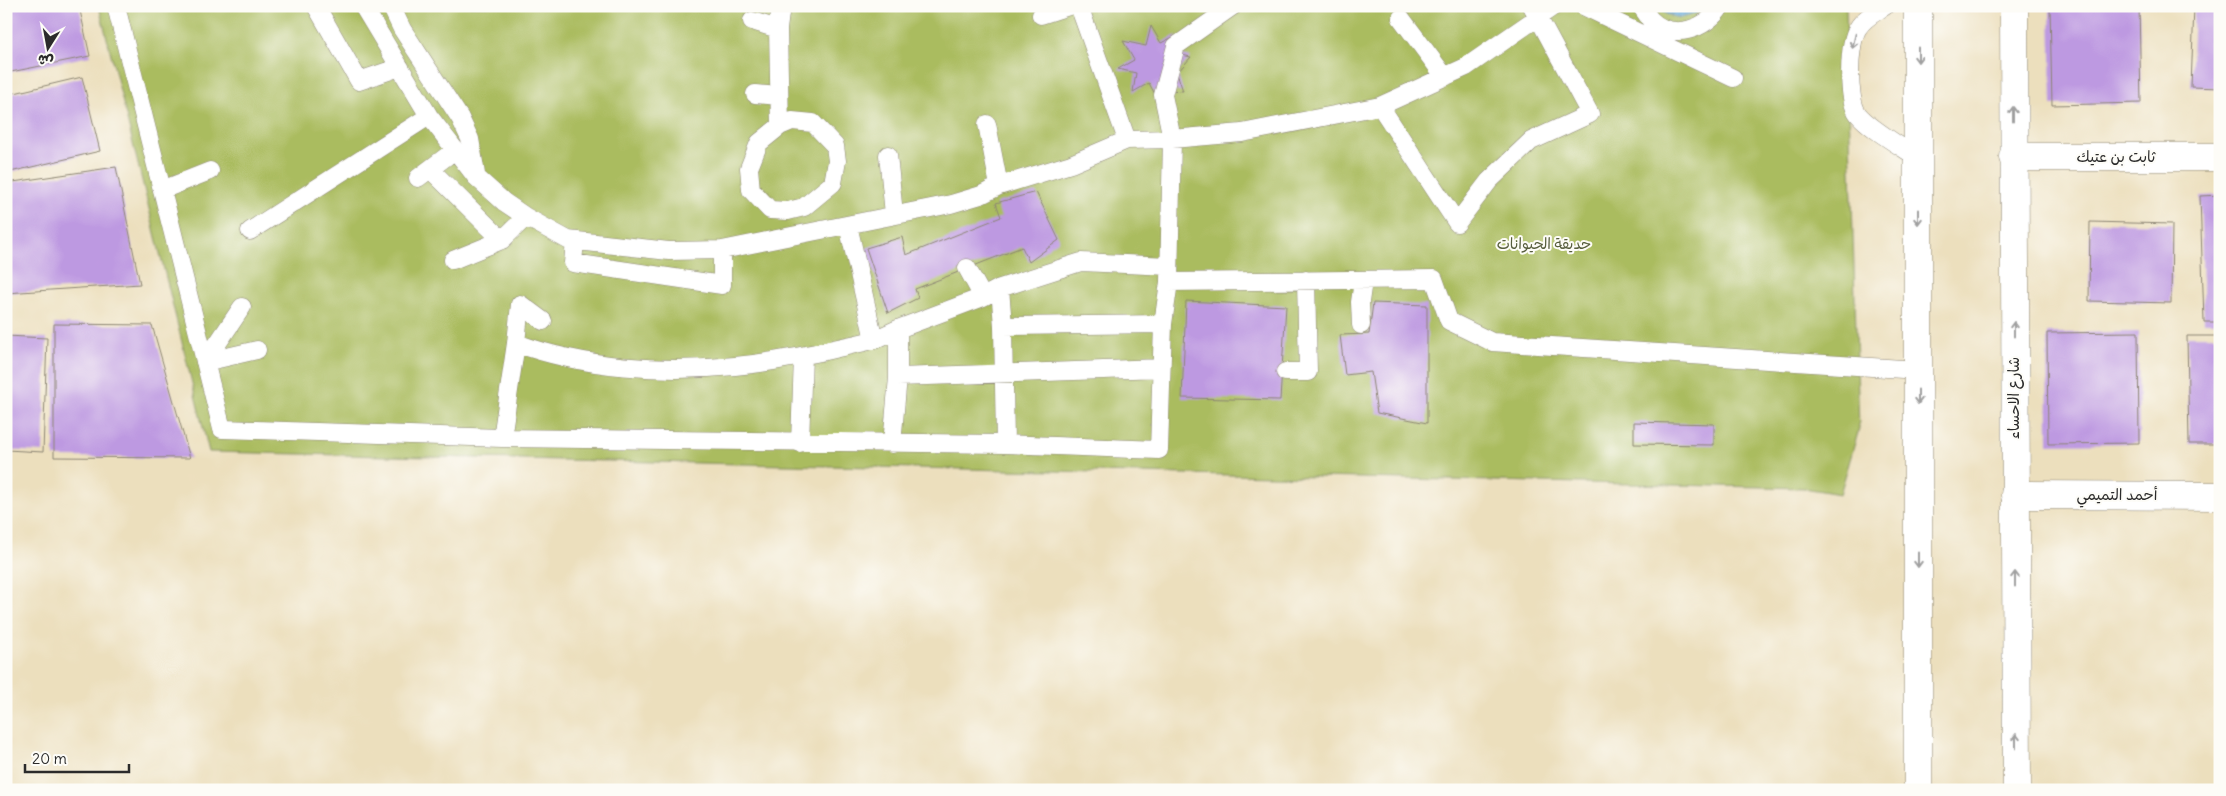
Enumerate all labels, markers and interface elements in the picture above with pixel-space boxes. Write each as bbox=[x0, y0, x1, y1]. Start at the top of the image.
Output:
north arrow bbox=[22, 22, 72, 72]
one-way arrow bbox=[1849, 33, 1858, 49]
one-way arrow bbox=[1913, 46, 1923, 63]
text: ش bbox=[36, 50, 55, 71]
one-way arrow bbox=[2008, 106, 2018, 122]
street label: ثابت بن عتيك bbox=[2076, 147, 2156, 166]
one-way arrow bbox=[1913, 209, 1923, 225]
park label: حديقة الحيوانات bbox=[1497, 234, 1591, 253]
one-way arrow bbox=[2009, 321, 2019, 337]
street label: شارع الاحساء bbox=[2004, 357, 2024, 439]
one-way arrow bbox=[1913, 389, 1923, 405]
street label: أحمد التميمي bbox=[2076, 485, 2158, 508]
one-way arrow bbox=[1913, 552, 1923, 568]
one-way arrow bbox=[2010, 571, 2020, 587]
one-way arrow bbox=[2012, 733, 2021, 749]
scale bar bbox=[25, 741, 129, 773]
text: 20 m bbox=[32, 749, 67, 768]

